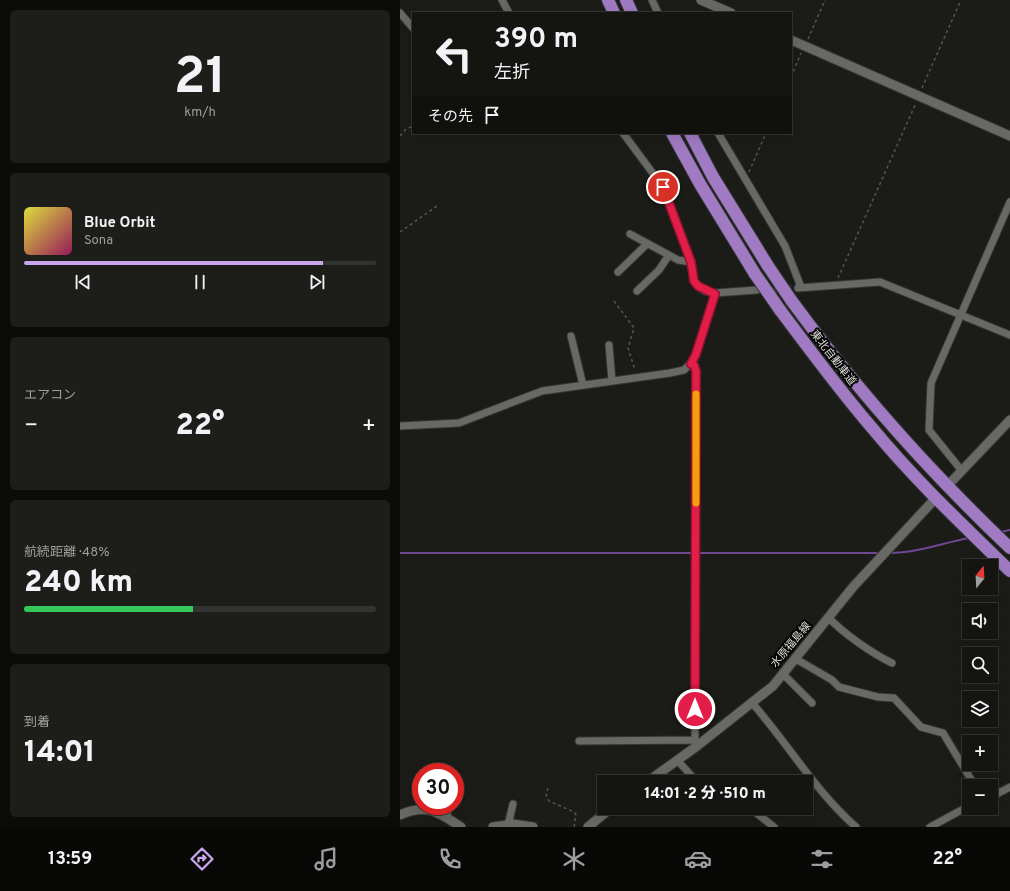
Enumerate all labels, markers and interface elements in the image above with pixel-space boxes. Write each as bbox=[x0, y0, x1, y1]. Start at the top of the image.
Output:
text: 390 m bbox=[494, 22, 578, 58]
icon: left bbox=[428, 28, 480, 80]
text: 21 bbox=[174, 46, 226, 112]
text: 左折 bbox=[494, 62, 530, 85]
icon: arrive bbox=[481, 104, 503, 126]
text: km/h bbox=[184, 105, 216, 121]
text: その先 bbox=[428, 108, 473, 127]
pin bbox=[646, 170, 680, 204]
icon: arrive bbox=[652, 176, 674, 198]
text: Blue Orbit bbox=[84, 214, 155, 233]
text: Sona bbox=[84, 233, 113, 249]
icon: previous bbox=[72, 271, 94, 293]
icon: pause bbox=[189, 271, 211, 293]
icon: next bbox=[306, 271, 328, 293]
street label: 東北自動車道 bbox=[807, 328, 859, 388]
text: エアコン bbox=[24, 388, 76, 404]
text: 22° bbox=[175, 408, 225, 445]
text: − bbox=[24, 413, 38, 440]
text: + bbox=[362, 413, 376, 440]
text: 航続距離 · 48% bbox=[24, 545, 109, 561]
north arrow bbox=[962, 559, 998, 595]
map controls bbox=[962, 559, 998, 815]
text: 240 km bbox=[24, 565, 133, 602]
button: sound bbox=[962, 603, 998, 639]
street label: 水原福島線 bbox=[768, 619, 814, 671]
button: search bbox=[962, 647, 998, 683]
position arrow bbox=[674, 688, 716, 730]
button: layers bbox=[962, 691, 998, 727]
text: 到着 bbox=[24, 715, 50, 731]
text: 14:01 bbox=[24, 735, 96, 772]
button: + bbox=[962, 735, 998, 771]
speed limit sign: 30 bbox=[412, 763, 464, 815]
button: − bbox=[962, 779, 998, 815]
text: 14:01 · 2 分 · 510 m bbox=[644, 785, 766, 804]
icon: directions bbox=[188, 845, 216, 873]
icon: music bbox=[312, 845, 340, 873]
icon: phone bbox=[436, 845, 464, 873]
icon: climate bbox=[560, 845, 588, 873]
icon: car bbox=[684, 845, 712, 873]
icon: filters bbox=[808, 845, 836, 873]
text: 13:59 bbox=[48, 848, 92, 871]
text: 22° bbox=[932, 848, 962, 871]

